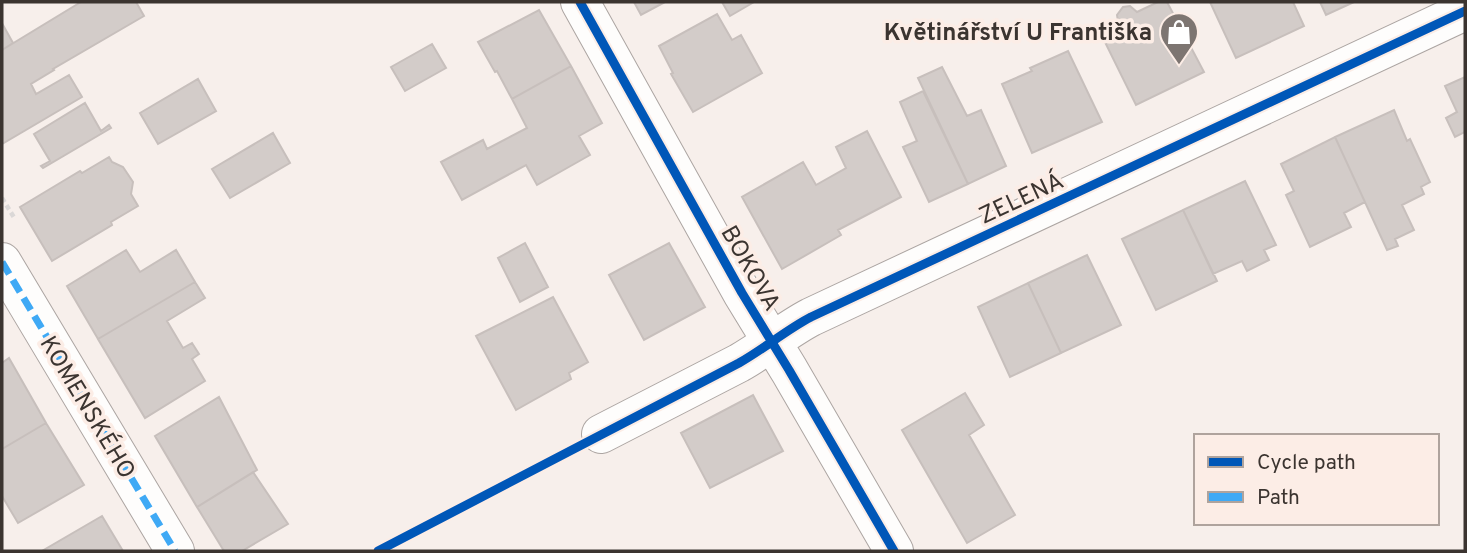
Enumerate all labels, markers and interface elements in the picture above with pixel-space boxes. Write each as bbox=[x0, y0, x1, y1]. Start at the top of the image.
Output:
shop icon: Květinářství U Františka bbox=[1158, 11, 1200, 66]
place label: Květinářství U Františka bbox=[884, 19, 1152, 49]
street label: ZELENÁ bbox=[974, 165, 1069, 232]
street label: BOKOVA bbox=[713, 221, 786, 317]
street label: KOMENSKÉHO bbox=[32, 330, 142, 485]
legend bbox=[1194, 434, 1439, 525]
text: Cycle path bbox=[1257, 450, 1356, 477]
text: Path bbox=[1257, 485, 1300, 512]

